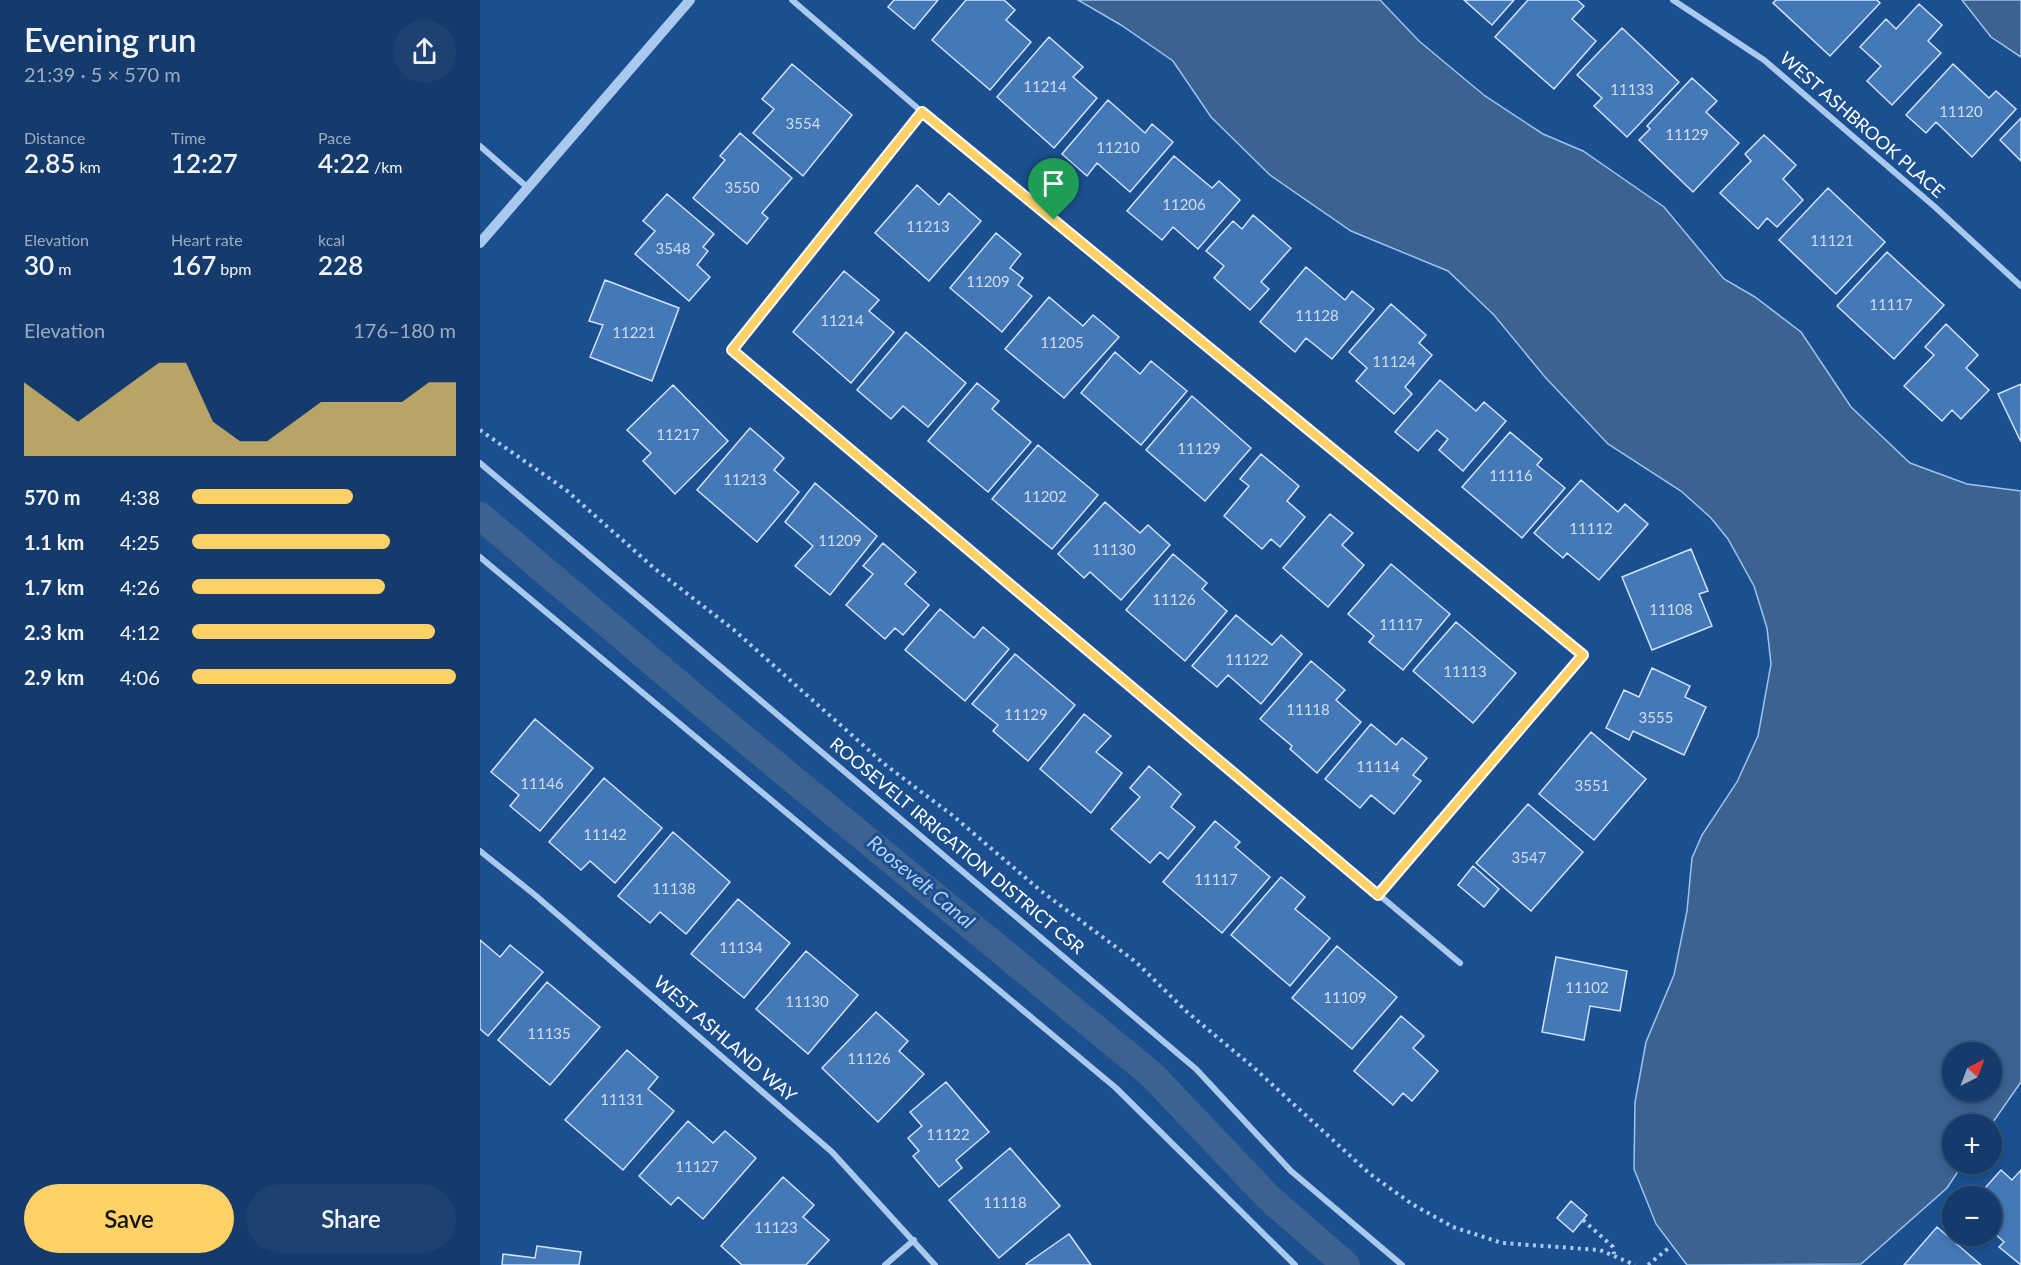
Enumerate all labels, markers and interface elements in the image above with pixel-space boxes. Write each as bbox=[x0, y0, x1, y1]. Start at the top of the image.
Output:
text: Evening run bbox=[24, 19, 197, 59]
button: share bbox=[393, 20, 456, 83]
street label: WEST ASHBROOK PLACE bbox=[1776, 47, 1950, 202]
text: 21:39 · 5 × 570 m bbox=[24, 62, 181, 86]
house number: 11214 bbox=[1023, 77, 1067, 95]
house number: 11133 bbox=[1610, 80, 1654, 98]
house number: 11120 bbox=[1939, 102, 1983, 120]
house number: 3554 bbox=[786, 114, 821, 132]
house number: 11129 bbox=[1665, 125, 1709, 143]
text: Distance bbox=[24, 128, 85, 147]
text: Time bbox=[171, 128, 206, 147]
text: Pace bbox=[318, 128, 351, 147]
house number: 11210 bbox=[1096, 138, 1140, 156]
text: 2.85 bbox=[24, 147, 75, 179]
text: 12:27 bbox=[171, 147, 238, 179]
text: 4:22 bbox=[318, 147, 370, 179]
text: km bbox=[75, 157, 101, 176]
text: /km bbox=[370, 157, 402, 176]
pin bbox=[1028, 158, 1079, 220]
icon: arrive bbox=[1037, 167, 1070, 200]
house number: 3550 bbox=[725, 178, 760, 196]
house number: 11206 bbox=[1162, 195, 1206, 213]
house number: 11213 bbox=[906, 217, 950, 235]
text: Elevation bbox=[24, 230, 89, 249]
text: Heart rate bbox=[171, 230, 243, 249]
text: kcal bbox=[318, 230, 345, 249]
house number: 11121 bbox=[1810, 231, 1854, 249]
house number: 3548 bbox=[656, 239, 690, 257]
text: 30 bbox=[24, 249, 54, 281]
text: 167 bbox=[171, 249, 216, 281]
text: 228 bbox=[318, 249, 363, 281]
text: m bbox=[54, 259, 71, 278]
text: bpm bbox=[216, 259, 251, 278]
house number: 11209 bbox=[966, 272, 1010, 290]
house number: 11117 bbox=[1869, 295, 1913, 313]
house number: 11128 bbox=[1295, 306, 1339, 324]
house number: 11214 bbox=[820, 311, 864, 329]
text: Elevation bbox=[24, 318, 105, 342]
text: 176–180 m bbox=[353, 318, 456, 342]
house number: 11221 bbox=[612, 323, 656, 341]
house number: 11205 bbox=[1040, 333, 1084, 351]
house number: 11124 bbox=[1372, 352, 1416, 370]
house number: 11217 bbox=[656, 425, 700, 443]
house number: 11129 bbox=[1177, 439, 1221, 457]
house number: 11116 bbox=[1489, 466, 1533, 484]
house number: 11213 bbox=[723, 470, 767, 488]
text: 570 m bbox=[24, 485, 80, 509]
text: 4:38 bbox=[120, 485, 160, 509]
house number: 11202 bbox=[1023, 487, 1067, 505]
house number: 11112 bbox=[1569, 519, 1613, 537]
text: 1.1 km bbox=[24, 530, 84, 554]
text: 4:25 bbox=[120, 530, 160, 554]
house number: 11209 bbox=[818, 531, 862, 549]
house number: 11130 bbox=[1092, 540, 1136, 558]
text: 1.7 km bbox=[24, 575, 84, 599]
text: 4:26 bbox=[120, 575, 160, 599]
house number: 11126 bbox=[1152, 590, 1196, 608]
house number: 11108 bbox=[1649, 600, 1693, 618]
house number: 11117 bbox=[1379, 615, 1423, 633]
text: 2.3 km bbox=[24, 620, 84, 644]
text: 4:12 bbox=[120, 620, 160, 644]
house number: 11122 bbox=[1225, 650, 1269, 668]
house number: 11113 bbox=[1443, 662, 1487, 680]
text: 2.9 km bbox=[24, 665, 84, 689]
text: 4:06 bbox=[120, 665, 160, 689]
house number: 11118 bbox=[1286, 700, 1330, 718]
house number: 11129 bbox=[1004, 705, 1048, 723]
house number: 3555 bbox=[1639, 708, 1673, 726]
street label: ROOSEVELT IRRIGATION DISTRICT CSR bbox=[826, 732, 1090, 959]
house number: 11114 bbox=[1356, 757, 1400, 775]
house number: 11146 bbox=[520, 774, 564, 792]
house number: 3551 bbox=[1575, 776, 1609, 794]
house number: 11142 bbox=[583, 825, 627, 843]
water label: Roosevelt Canal bbox=[863, 830, 980, 933]
house number: 3547 bbox=[1512, 848, 1547, 866]
house number: 11117 bbox=[1194, 870, 1238, 888]
house number: 11138 bbox=[652, 879, 696, 897]
house number: 11134 bbox=[719, 938, 763, 956]
street label: WEST ASHLAND WAY bbox=[650, 970, 802, 1107]
house number: 11102 bbox=[1565, 978, 1609, 996]
house number: 11109 bbox=[1323, 988, 1367, 1006]
house number: 11130 bbox=[785, 992, 829, 1010]
house number: 11135 bbox=[527, 1024, 571, 1042]
north arrow bbox=[1942, 1042, 2002, 1102]
map controls bbox=[1942, 1042, 2002, 1246]
house number: 11126 bbox=[847, 1049, 891, 1067]
house number: 11131 bbox=[600, 1090, 644, 1108]
button: + bbox=[1942, 1114, 2002, 1174]
house number: 11122 bbox=[926, 1125, 970, 1143]
house number: 11127 bbox=[675, 1157, 719, 1175]
button: Save bbox=[24, 1184, 234, 1253]
button: Share bbox=[246, 1184, 456, 1253]
button: − bbox=[1942, 1186, 2002, 1246]
house number: 11118 bbox=[983, 1193, 1027, 1211]
house number: 11123 bbox=[754, 1218, 798, 1236]

